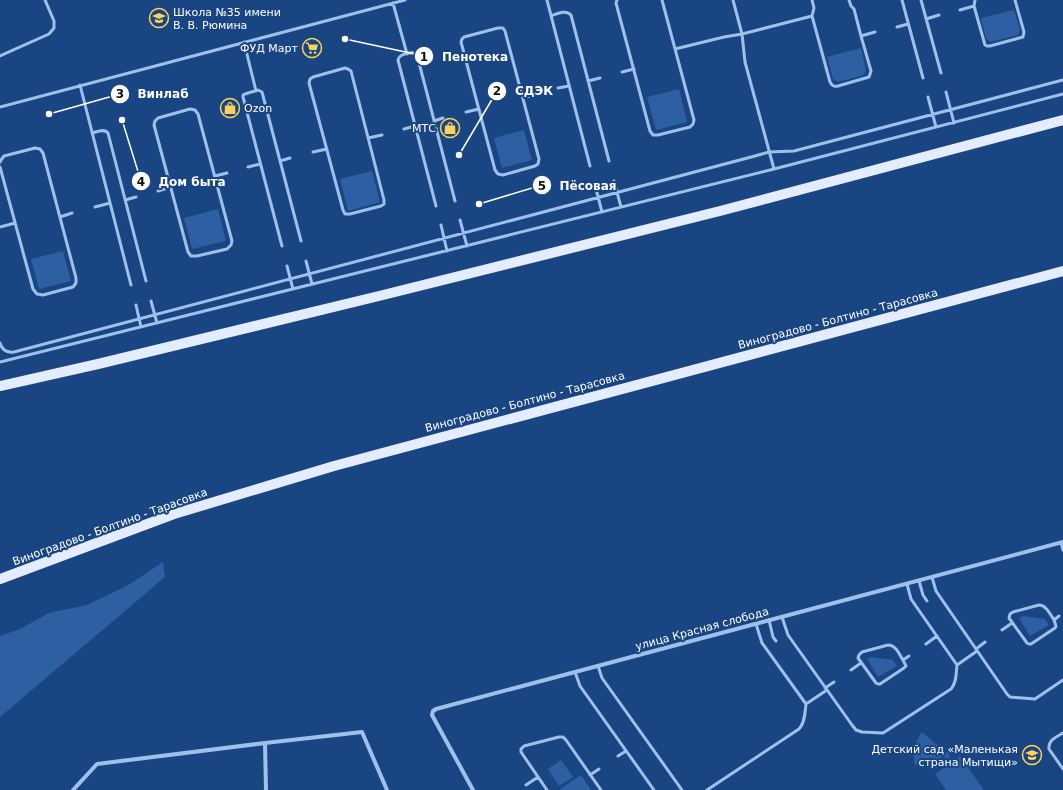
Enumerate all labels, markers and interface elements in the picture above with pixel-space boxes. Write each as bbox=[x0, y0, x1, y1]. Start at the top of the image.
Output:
place label: Школа №35 имени В. В. Рюмина bbox=[173, 6, 281, 32]
school or university icon: Школа №35 имени В. В. Рюмина bbox=[148, 7, 170, 29]
supermarket icon: ФУД Март bbox=[301, 37, 323, 59]
place label: ФУД Март bbox=[240, 42, 299, 55]
callout: Пенотека bbox=[414, 44, 516, 68]
text: 1 bbox=[420, 50, 428, 64]
text: Пенотека bbox=[442, 50, 508, 64]
callout: СДЭК bbox=[487, 79, 561, 103]
callout: Винлаб bbox=[110, 82, 197, 106]
text: 2 bbox=[493, 84, 501, 98]
text: СДЭК bbox=[515, 84, 553, 98]
text: 3 bbox=[116, 87, 124, 101]
text: Винлаб bbox=[137, 87, 189, 101]
shop icon: Ozon bbox=[219, 97, 241, 119]
place label: Ozon bbox=[244, 102, 272, 115]
shop icon: МТС bbox=[439, 117, 461, 139]
place label: МТС bbox=[412, 122, 436, 135]
callout: Дом быта bbox=[131, 169, 234, 193]
callout: Пёсовая bbox=[532, 173, 625, 197]
text: 4 bbox=[137, 175, 145, 189]
text: Дом быта bbox=[158, 175, 226, 189]
text: 5 bbox=[538, 179, 546, 193]
text: Пёсовая bbox=[560, 179, 616, 193]
street label: Виноградово - Болтино - Тарасовка bbox=[737, 286, 939, 352]
street label: Виноградово - Болтино - Тарасовка bbox=[424, 369, 626, 435]
street label: Виноградово - Болтино - Тарасовка bbox=[11, 486, 209, 568]
street label: улица Красная слобода bbox=[634, 605, 770, 653]
place label: Детский сад «Маленькая страна Мытищи» bbox=[871, 743, 1018, 769]
school or university icon: Детский сад «Маленькая страна Мытищи» bbox=[1021, 744, 1043, 766]

